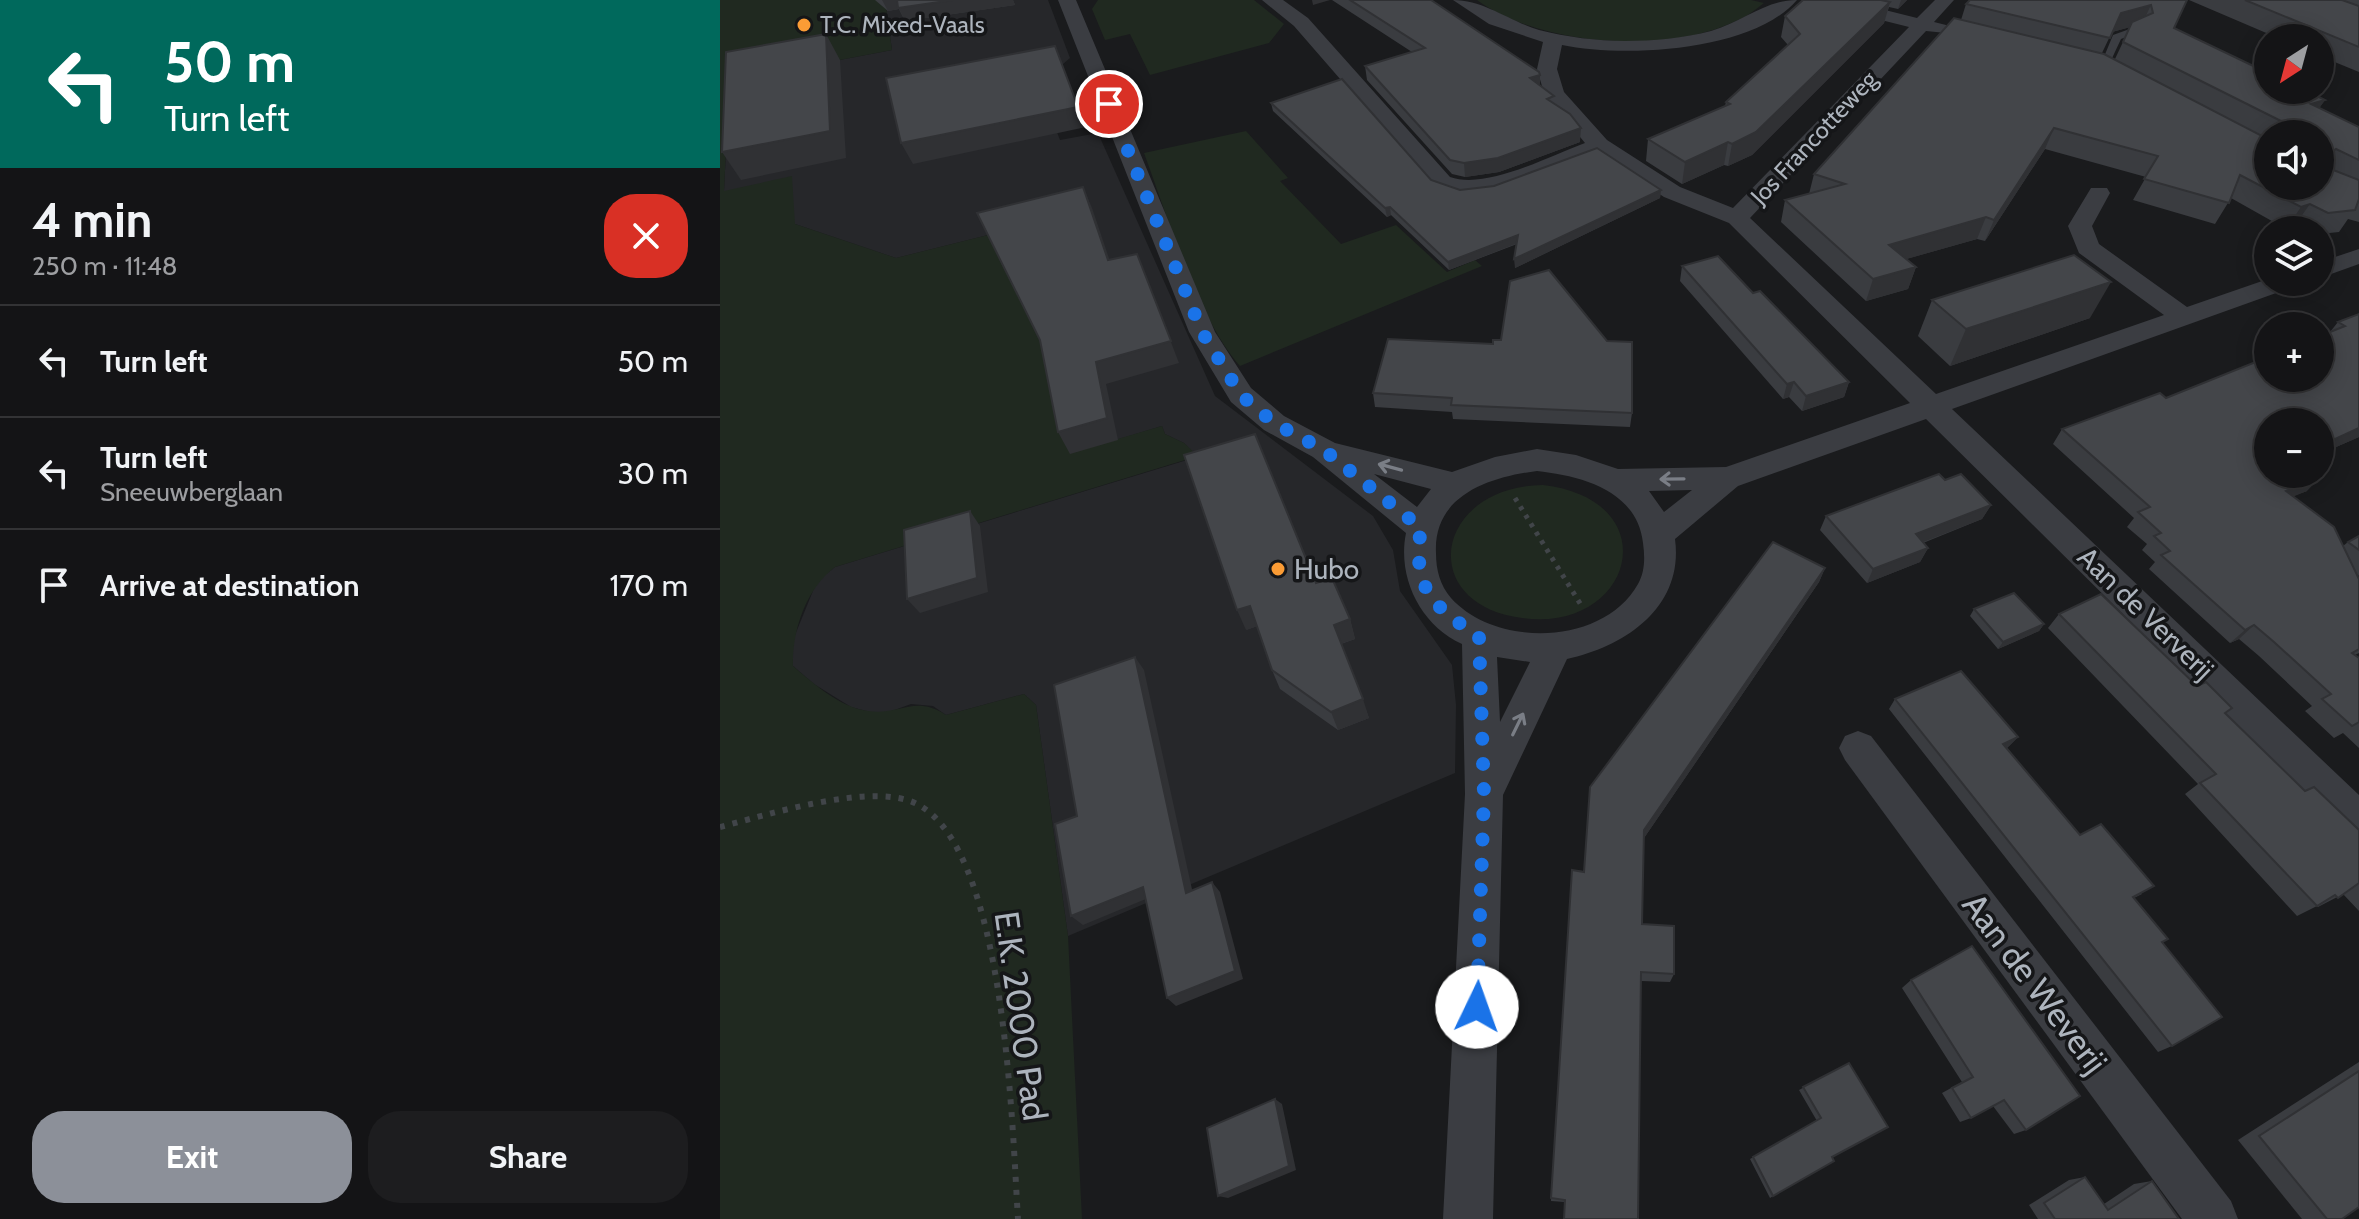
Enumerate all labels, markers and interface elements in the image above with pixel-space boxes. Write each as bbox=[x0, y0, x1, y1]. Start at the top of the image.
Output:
place label: T.C. Mixed-Vaals bbox=[820, 10, 985, 39]
marker: T.C. Mixed-Vaals bbox=[795, 16, 813, 34]
north arrow bbox=[2254, 24, 2334, 104]
map controls bbox=[2254, 24, 2334, 488]
text: 50 m bbox=[164, 28, 295, 96]
icon: left bbox=[32, 32, 136, 136]
street label: Jos Francotteweg bbox=[1744, 64, 1884, 211]
pin bbox=[1075, 70, 1143, 138]
icon: arrive bbox=[1087, 82, 1131, 126]
text: Turn left bbox=[164, 96, 289, 140]
button: sound bbox=[2254, 120, 2334, 200]
text: 4 min bbox=[32, 191, 152, 249]
button: close bbox=[604, 194, 688, 278]
button: layers bbox=[2254, 216, 2334, 296]
text: 250 m · 11:48 bbox=[32, 250, 178, 282]
button: + bbox=[2254, 312, 2334, 392]
icon: left bbox=[32, 339, 76, 383]
text: Turn left bbox=[100, 343, 208, 380]
text: 50 m bbox=[618, 343, 688, 380]
button: − bbox=[2254, 408, 2334, 488]
text: Turn left bbox=[100, 439, 208, 476]
icon: left bbox=[32, 451, 76, 495]
text: 30 m bbox=[618, 455, 688, 492]
one-way arrow bbox=[1378, 458, 1404, 473]
one-way arrow bbox=[1659, 472, 1686, 487]
text: Sneeuwberglaan bbox=[100, 476, 283, 508]
street label: Aan de Ververij bbox=[2071, 540, 2221, 686]
place label: Hubo bbox=[1294, 552, 1359, 586]
marker: Hubo bbox=[1269, 560, 1287, 578]
icon: arrive bbox=[32, 563, 76, 607]
text: Arrive at destination bbox=[100, 567, 360, 604]
text: 170 m bbox=[609, 567, 688, 604]
one-way arrow bbox=[1511, 712, 1526, 736]
street label: Aan de Weverij bbox=[1954, 885, 2116, 1081]
street label: E.K. 2000 Pad bbox=[986, 909, 1056, 1123]
position arrow bbox=[1435, 965, 1519, 1049]
button: Exit bbox=[32, 1111, 352, 1203]
button: Share bbox=[368, 1111, 688, 1203]

